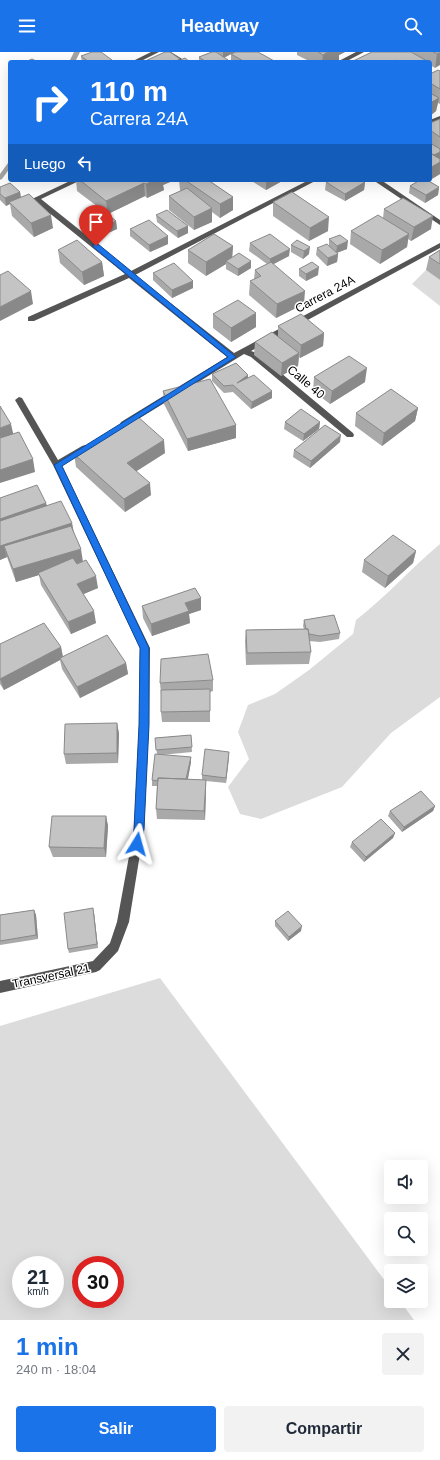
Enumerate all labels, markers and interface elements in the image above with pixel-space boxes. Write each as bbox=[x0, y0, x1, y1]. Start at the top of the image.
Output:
icon: menu bbox=[16, 15, 38, 37]
icon: search bbox=[402, 15, 424, 37]
text: Headway bbox=[181, 16, 259, 36]
icon: right bbox=[24, 76, 76, 128]
text: 110 m bbox=[90, 76, 168, 107]
text: Carrera 24A bbox=[90, 109, 188, 129]
icon: left bbox=[74, 152, 96, 174]
text: Luego bbox=[24, 155, 66, 172]
pin bbox=[79, 205, 113, 246]
icon: arrive bbox=[85, 211, 107, 233]
street label: Carrera 24A bbox=[293, 272, 357, 316]
street label: Calle 40 bbox=[285, 362, 328, 402]
position arrow bbox=[116, 823, 158, 865]
street label: Transversal 21 bbox=[11, 961, 91, 991]
map controls bbox=[384, 1160, 428, 1308]
button: sound bbox=[384, 1160, 428, 1204]
button: search bbox=[384, 1212, 428, 1256]
speed limit sign: 30 bbox=[72, 1256, 124, 1308]
button: layers bbox=[384, 1264, 428, 1308]
text: 21 bbox=[27, 1266, 49, 1288]
text: km/h bbox=[27, 1286, 49, 1297]
text: 1 min bbox=[16, 1333, 79, 1360]
button: close bbox=[382, 1333, 424, 1375]
text: 240 m · 18:04 bbox=[16, 1362, 96, 1377]
button: Salir bbox=[16, 1406, 216, 1452]
button: Compartir bbox=[224, 1406, 424, 1452]

